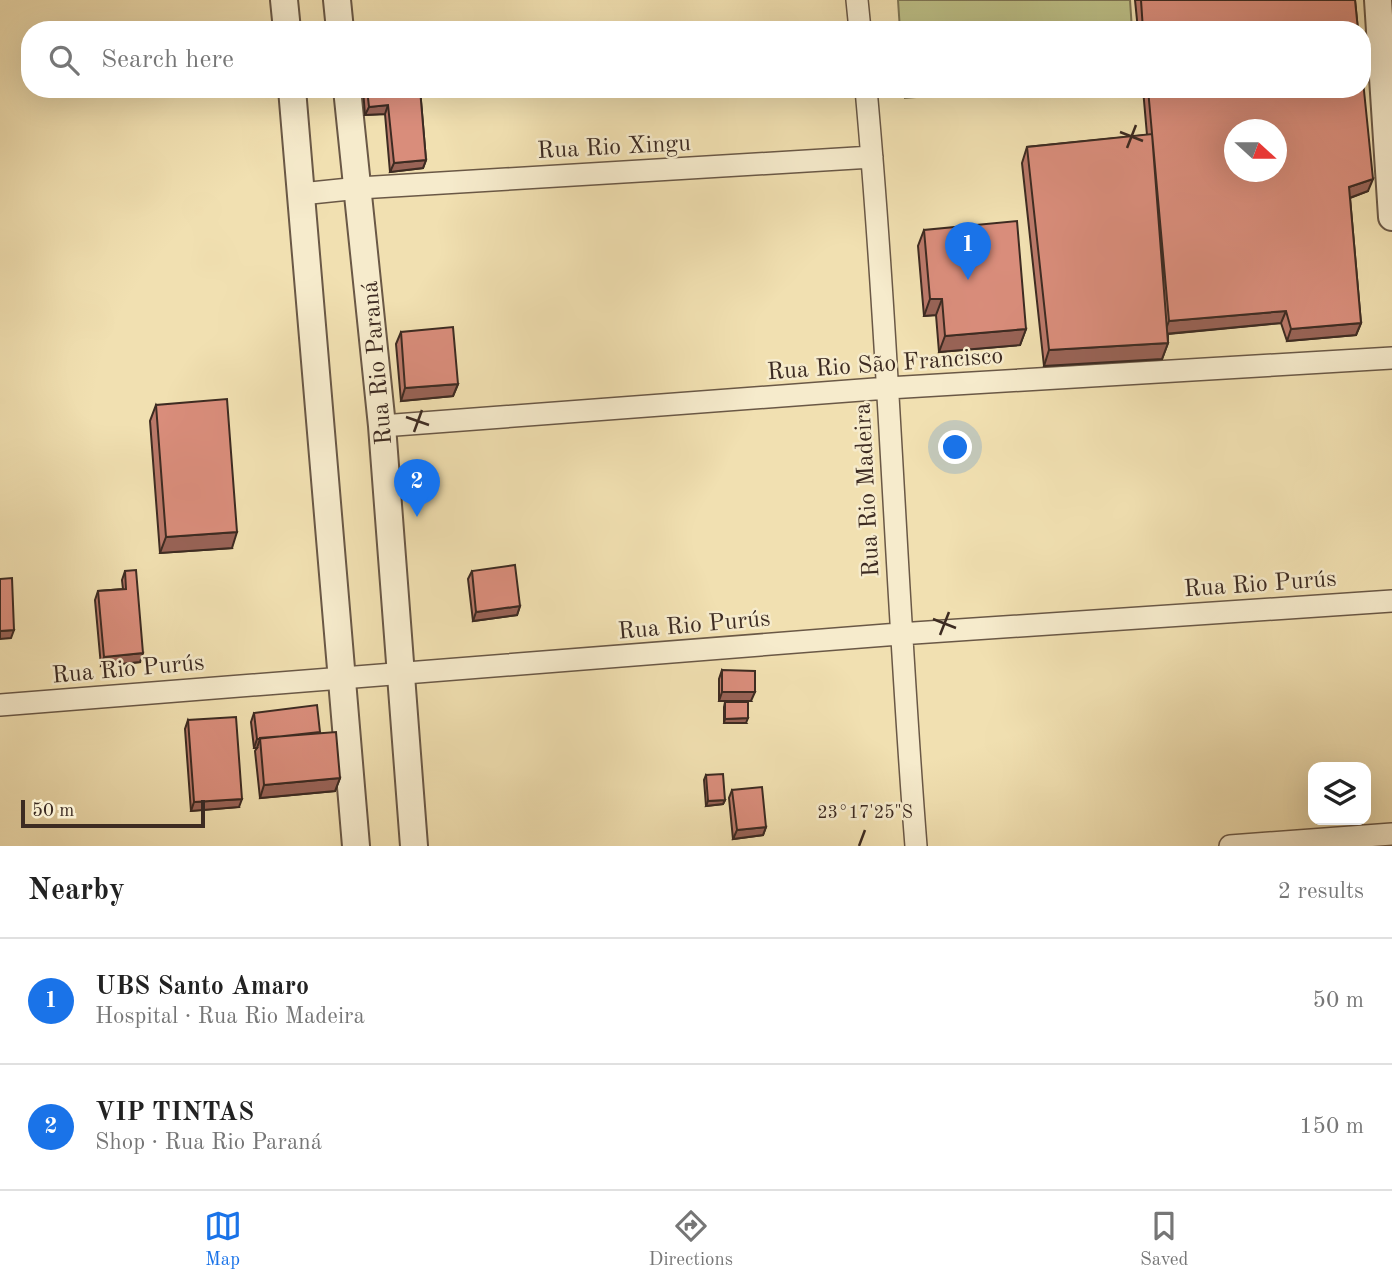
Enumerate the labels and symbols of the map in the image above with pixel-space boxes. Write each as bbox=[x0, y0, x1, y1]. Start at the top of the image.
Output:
north arrow bbox=[1224, 119, 1287, 182]
street label: Rua Rio Xingu bbox=[537, 132, 692, 164]
pin: 1 bbox=[945, 222, 991, 280]
street label: Rua Rio Paraná bbox=[359, 280, 397, 446]
street label: Rua Rio São Francisco bbox=[766, 345, 1004, 385]
street label: Rua Rio Madeira bbox=[851, 402, 885, 578]
your location bbox=[938, 430, 972, 464]
pin: 2 bbox=[394, 459, 440, 517]
street label: Rua Rio Purús bbox=[1183, 568, 1337, 602]
street label: Rua Rio Purús bbox=[617, 607, 771, 645]
street label: Rua Rio Purús bbox=[51, 651, 205, 689]
scale bar bbox=[21, 797, 205, 829]
text: 23°17'25"S bbox=[817, 804, 913, 822]

